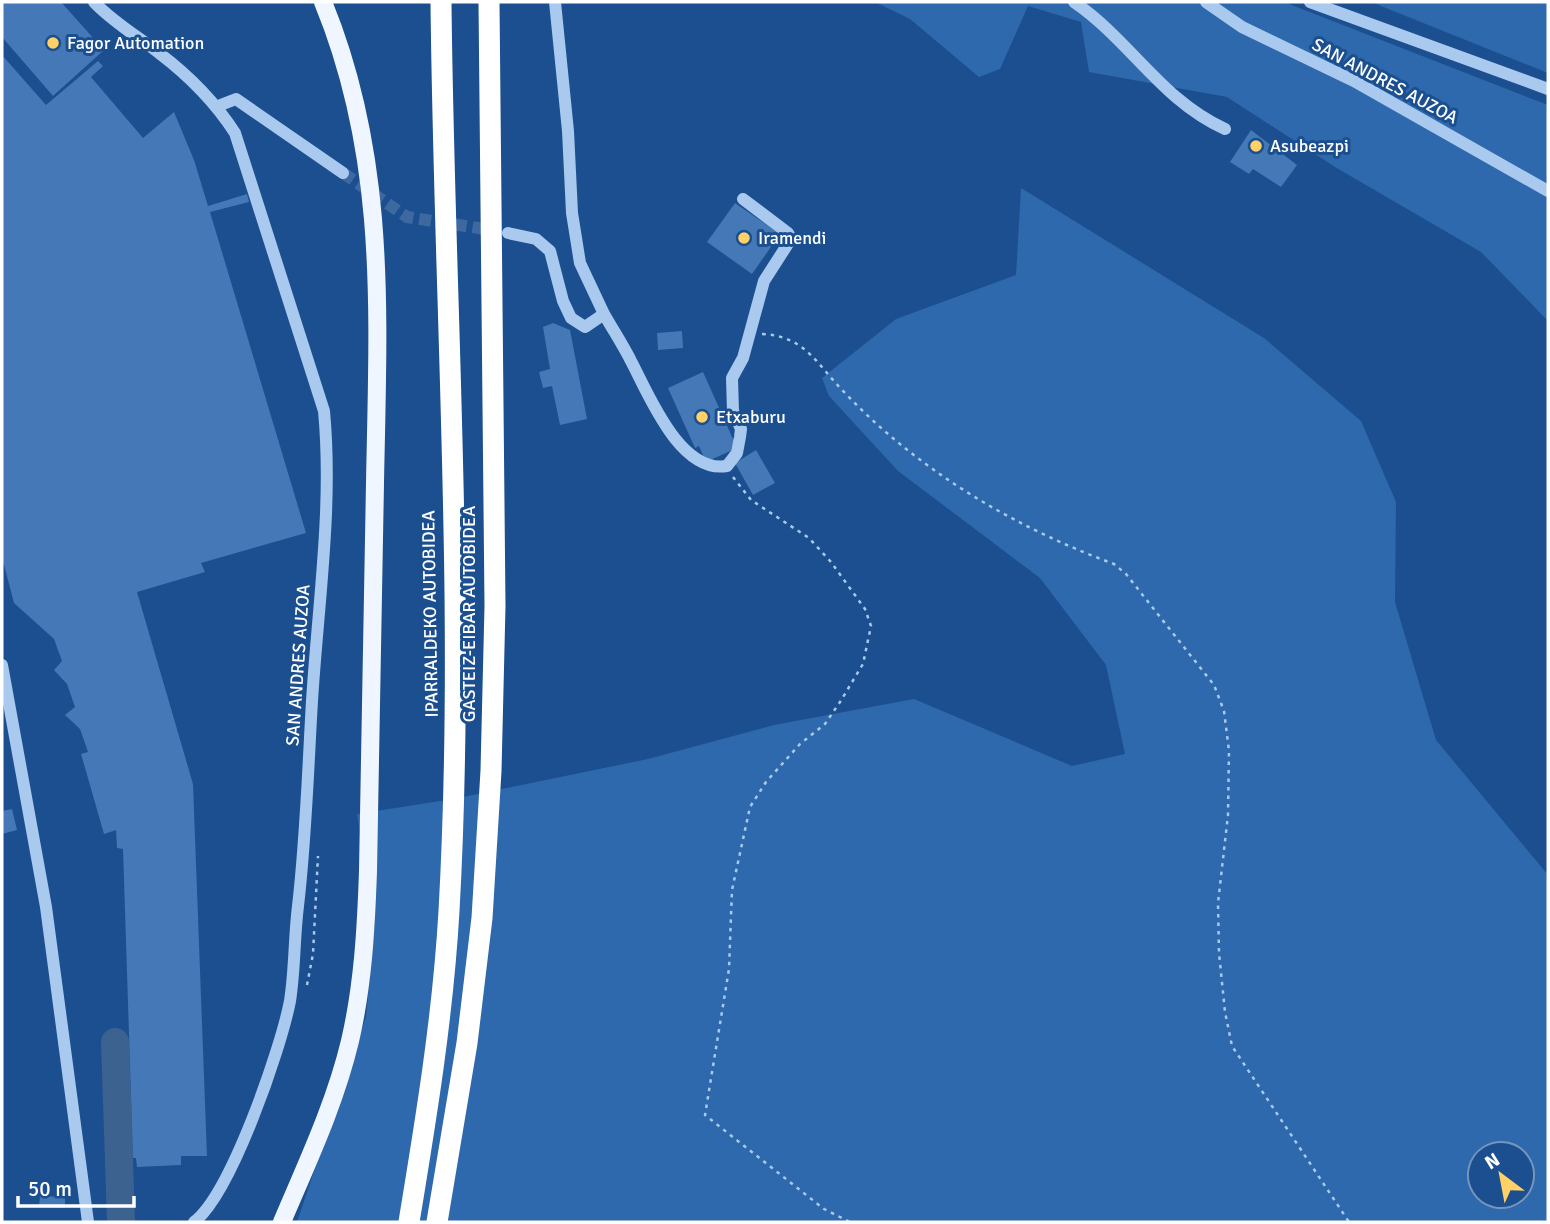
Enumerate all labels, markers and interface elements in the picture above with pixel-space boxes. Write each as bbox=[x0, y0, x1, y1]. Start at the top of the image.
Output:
place label: Fagor Automation bbox=[67, 32, 204, 54]
street label: SAN ANDRES AUZOA bbox=[1308, 33, 1462, 129]
marker: Fagor Automation bbox=[45, 35, 61, 51]
place label: Asubeazpi bbox=[1270, 135, 1349, 157]
marker: Asubeazpi bbox=[1248, 138, 1264, 154]
place label: Iramendi bbox=[758, 227, 826, 249]
marker: Iramendi bbox=[736, 230, 752, 246]
place label: Etxaburu bbox=[716, 406, 786, 428]
marker: Etxaburu bbox=[694, 409, 710, 425]
street label: GASTEIZ-EIBAR AUTOBIDEA bbox=[458, 506, 480, 722]
street label: IPARRALDEKO AUTOBIDEA bbox=[417, 510, 443, 718]
street label: SAN ANDRES AUZOA bbox=[281, 584, 315, 746]
north arrow bbox=[1466, 1140, 1536, 1210]
text: N bbox=[1481, 1148, 1504, 1175]
scale bar bbox=[18, 1164, 133, 1208]
text: 50 m bbox=[28, 1176, 72, 1202]

